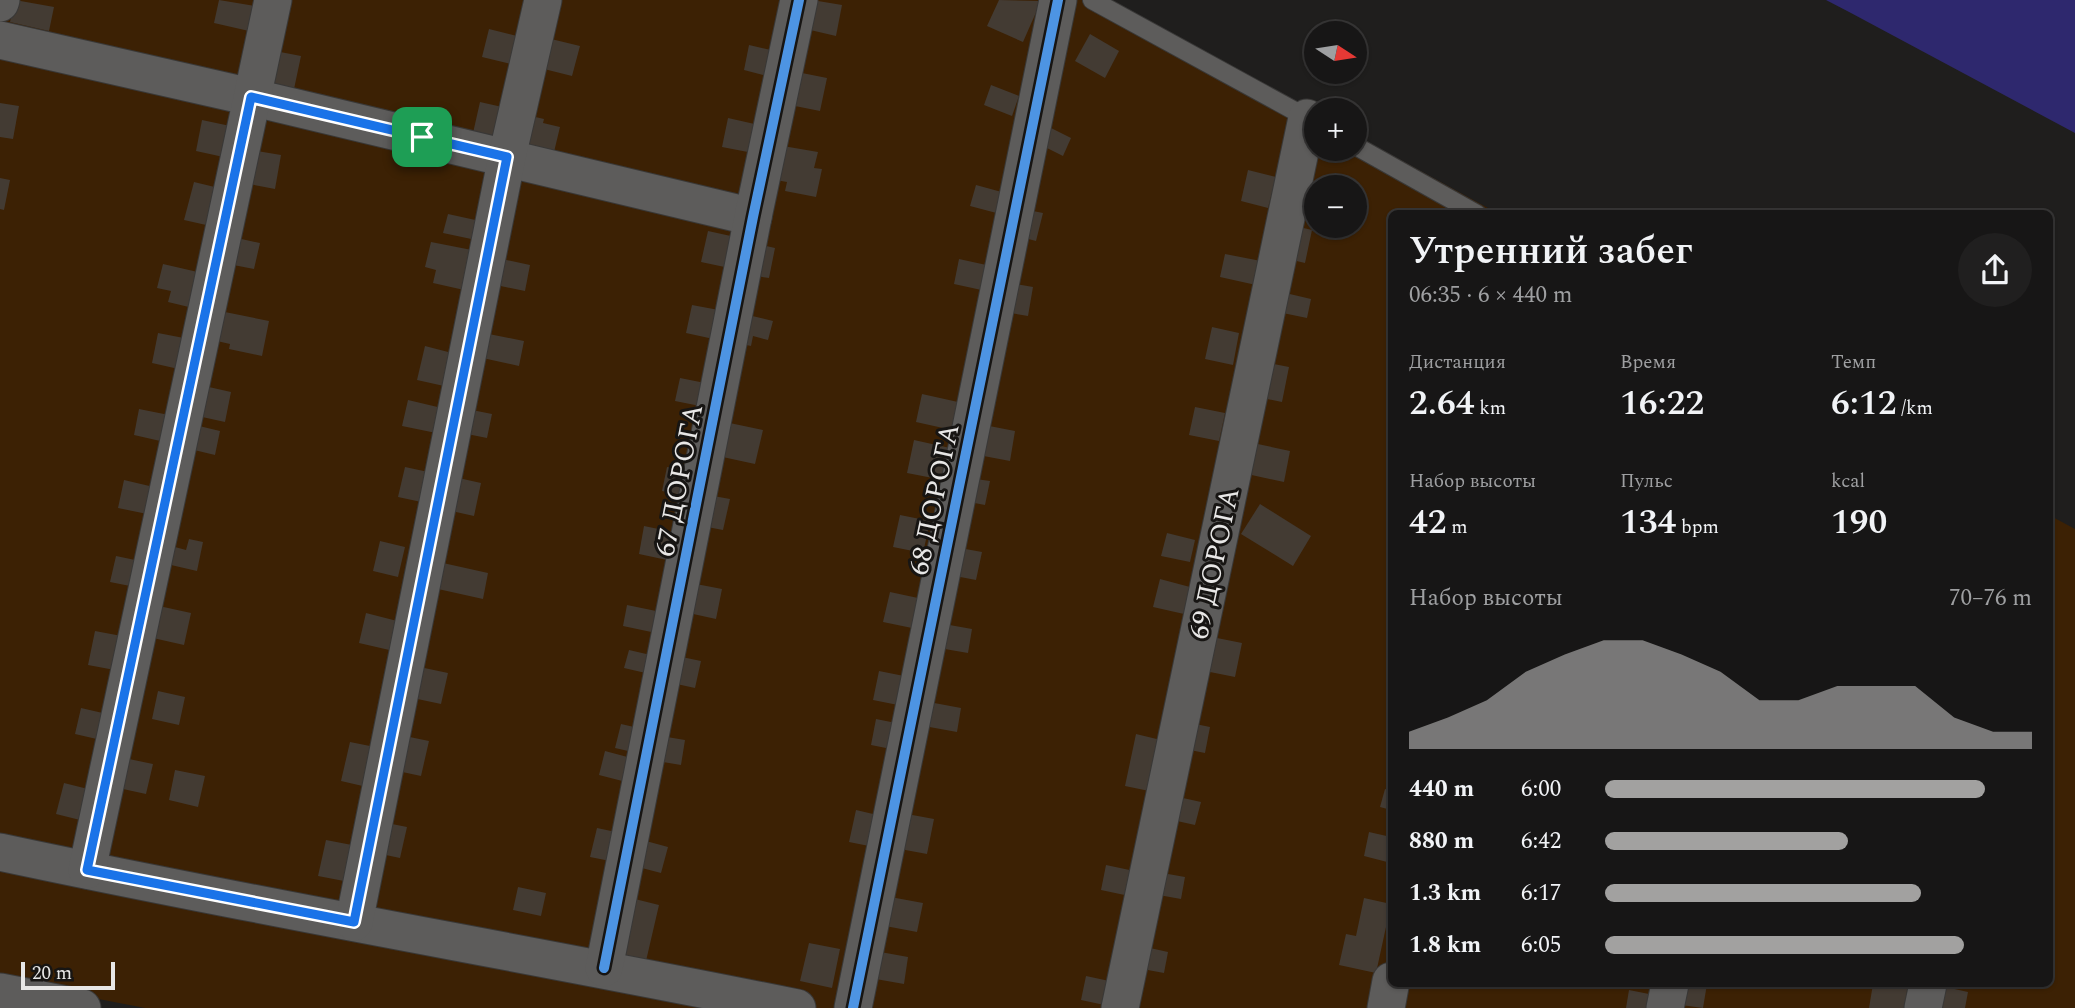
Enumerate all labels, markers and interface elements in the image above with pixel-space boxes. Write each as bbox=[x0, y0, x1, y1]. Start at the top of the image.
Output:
north arrow bbox=[1304, 21, 1367, 84]
map controls bbox=[1304, 21, 1367, 238]
button: + bbox=[1304, 98, 1367, 161]
pin bbox=[392, 107, 452, 167]
icon: arrive bbox=[403, 118, 441, 156]
button: − bbox=[1304, 175, 1367, 238]
text: Утренний забег bbox=[1409, 223, 1692, 281]
button: share bbox=[1958, 233, 2032, 307]
text: 06:35 · 6 × 440 m bbox=[1409, 278, 1573, 313]
text: Дистанция bbox=[1409, 348, 1506, 377]
text: Время bbox=[1620, 348, 1676, 377]
text: Темп bbox=[1831, 348, 1876, 377]
text: 2.64 bbox=[1409, 377, 1474, 430]
text: 16:22 bbox=[1620, 377, 1704, 430]
text: 6:12 bbox=[1831, 377, 1896, 430]
text: km bbox=[1474, 394, 1506, 423]
text: /km bbox=[1896, 394, 1933, 423]
street label: 67 ДОРОГА bbox=[644, 400, 715, 560]
street label: 68 ДОРОГА bbox=[897, 419, 972, 579]
text: Набор высоты bbox=[1409, 467, 1536, 496]
text: Пульс bbox=[1620, 467, 1673, 496]
text: kcal bbox=[1831, 467, 1865, 496]
street label: 69 ДОРОГА bbox=[1177, 483, 1252, 643]
text: 42 bbox=[1409, 496, 1447, 549]
text: 134 bbox=[1620, 496, 1676, 549]
text: 190 bbox=[1831, 496, 1887, 549]
text: m bbox=[1447, 513, 1468, 542]
text: bpm bbox=[1676, 513, 1719, 542]
text: Набор высоты bbox=[1409, 581, 1563, 616]
text: 70–76 m bbox=[1949, 581, 2032, 616]
text: 440 m bbox=[1409, 772, 1474, 807]
text: 6:00 bbox=[1521, 772, 1561, 807]
text: 880 m bbox=[1409, 824, 1474, 859]
text: 6:42 bbox=[1521, 824, 1561, 859]
text: 1.3 km bbox=[1409, 876, 1481, 911]
text: 6:17 bbox=[1521, 876, 1561, 911]
text: 1.8 km bbox=[1409, 928, 1481, 963]
text: 6:05 bbox=[1521, 928, 1561, 963]
scale bar bbox=[21, 959, 116, 991]
text: 20 m bbox=[32, 959, 72, 988]

